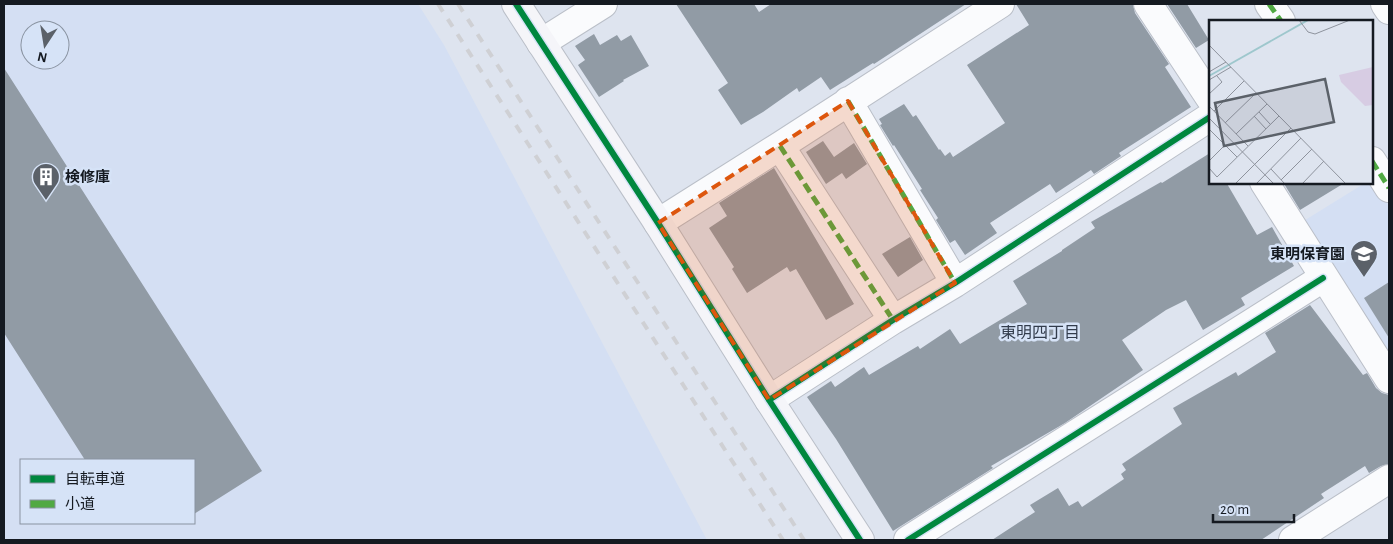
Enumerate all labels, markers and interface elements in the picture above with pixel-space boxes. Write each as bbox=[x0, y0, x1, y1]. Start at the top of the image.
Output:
north arrow bbox=[20, 20, 70, 70]
inset map bbox=[1209, 20, 1373, 184]
text: N bbox=[36, 49, 49, 65]
building icon: 検修庫 bbox=[31, 162, 61, 201]
place label: 検修庫 bbox=[65, 169, 110, 185]
school or university icon: 東明保育園 bbox=[1349, 239, 1379, 278]
place label: 東明保育園 bbox=[1270, 246, 1345, 262]
district label: 東明四丁目 bbox=[1000, 325, 1080, 341]
legend bbox=[20, 459, 195, 524]
text: 自転車道 bbox=[65, 471, 125, 487]
scale bar bbox=[1213, 492, 1294, 524]
text: 小道 bbox=[65, 496, 95, 512]
text: 20 m bbox=[1220, 502, 1249, 517]

